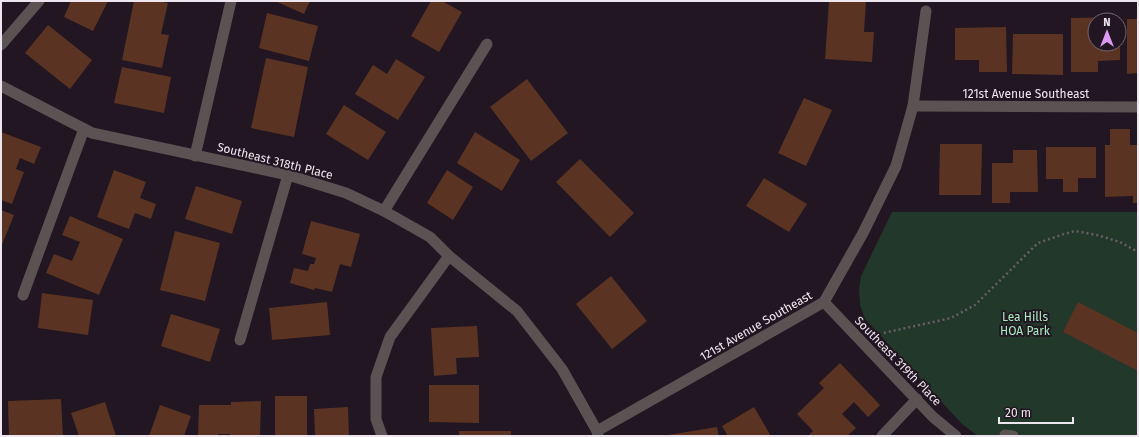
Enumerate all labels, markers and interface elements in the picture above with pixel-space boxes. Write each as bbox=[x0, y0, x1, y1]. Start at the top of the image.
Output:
north arrow bbox=[1087, 12, 1127, 52]
text: N bbox=[1103, 16, 1111, 29]
street label: 121st Avenue Southeast bbox=[963, 87, 1090, 101]
street label: Southeast 318th Place bbox=[216, 140, 334, 182]
street label: 121st Avenue Southeast bbox=[698, 288, 815, 364]
park label: Lea Hills HOA Park bbox=[1000, 310, 1051, 338]
street label: Southeast 319th Place bbox=[852, 314, 944, 408]
scale bar bbox=[999, 399, 1073, 425]
text: 20 m bbox=[1005, 406, 1031, 420]

